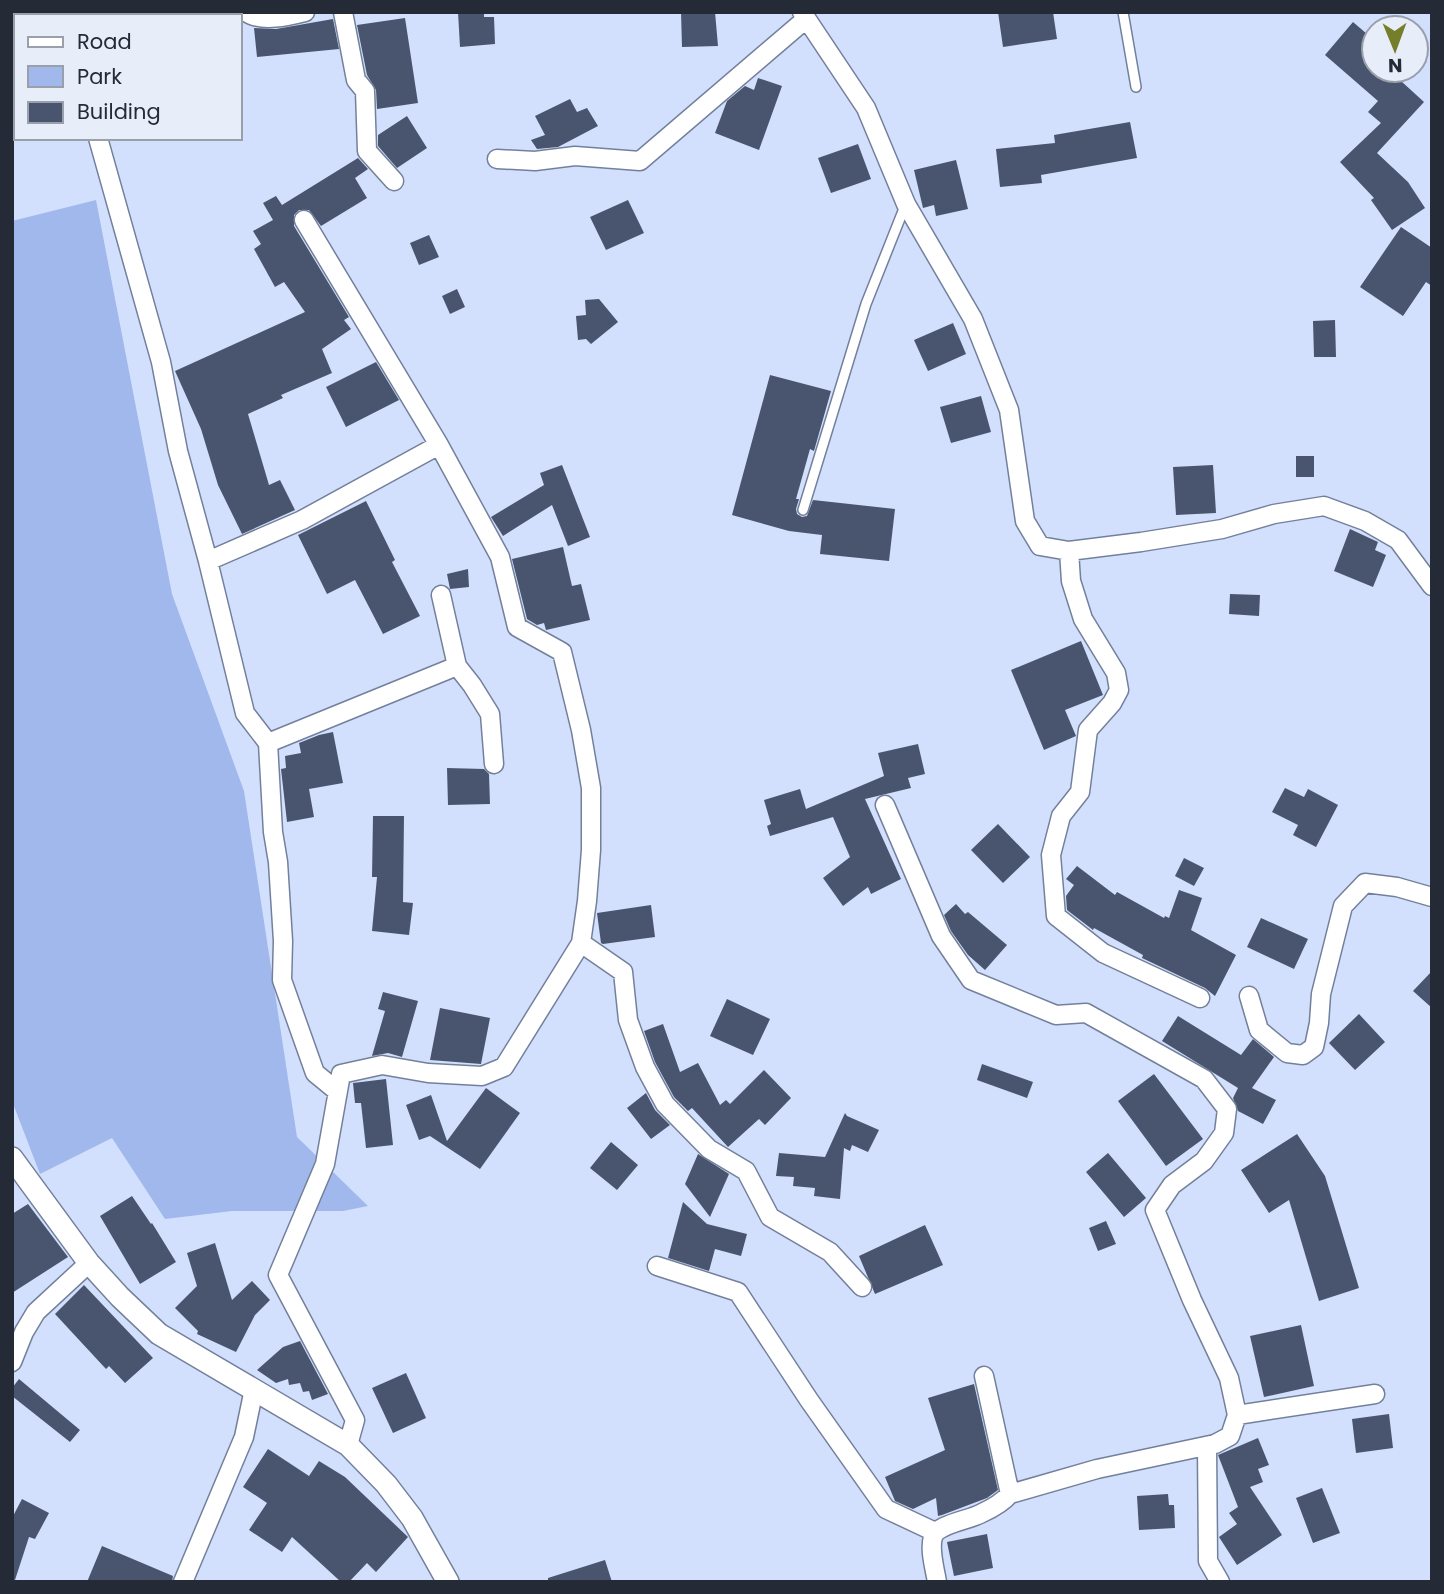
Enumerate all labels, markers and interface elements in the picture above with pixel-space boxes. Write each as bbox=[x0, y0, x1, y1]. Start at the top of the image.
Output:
legend bbox=[14, 14, 242, 140]
north arrow bbox=[1360, 14, 1430, 84]
text: Road bbox=[77, 27, 132, 56]
text: N bbox=[1388, 52, 1403, 79]
text: Park bbox=[77, 62, 122, 91]
text: Building bbox=[77, 97, 161, 126]

